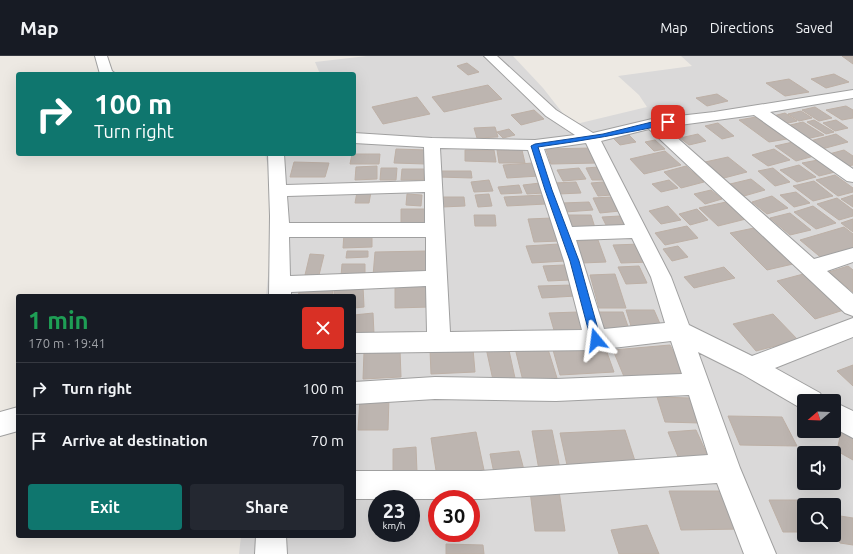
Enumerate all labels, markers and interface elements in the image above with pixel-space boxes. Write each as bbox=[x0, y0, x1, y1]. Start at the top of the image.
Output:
text: Map bbox=[20, 17, 59, 39]
text: Map bbox=[660, 20, 688, 36]
text: Directions bbox=[710, 20, 774, 36]
text: Saved bbox=[796, 20, 833, 36]
icon: right bbox=[28, 88, 80, 140]
text: 100 m bbox=[94, 88, 172, 119]
pin bbox=[651, 105, 685, 139]
icon: arrive bbox=[657, 111, 679, 133]
text: Turn right bbox=[94, 121, 174, 141]
text: 1 min bbox=[28, 307, 89, 334]
button: close bbox=[302, 307, 344, 349]
position arrow bbox=[575, 319, 617, 361]
text: 170 m · 19:41 bbox=[28, 336, 106, 350]
icon: right bbox=[28, 378, 50, 400]
text: Turn right bbox=[62, 380, 132, 397]
text: 100 m bbox=[302, 380, 344, 397]
north arrow bbox=[797, 394, 841, 438]
map controls bbox=[797, 394, 841, 542]
icon: arrive bbox=[28, 430, 50, 452]
text: Arrive at destination bbox=[62, 432, 208, 449]
text: 70 m bbox=[311, 432, 344, 449]
button: sound bbox=[797, 446, 841, 490]
button: Exit bbox=[28, 484, 182, 530]
button: Share bbox=[190, 484, 344, 530]
speed limit sign: 30 bbox=[428, 490, 480, 542]
button: search bbox=[797, 498, 841, 542]
text: 23 bbox=[383, 499, 405, 522]
text: km/h bbox=[382, 520, 406, 531]

